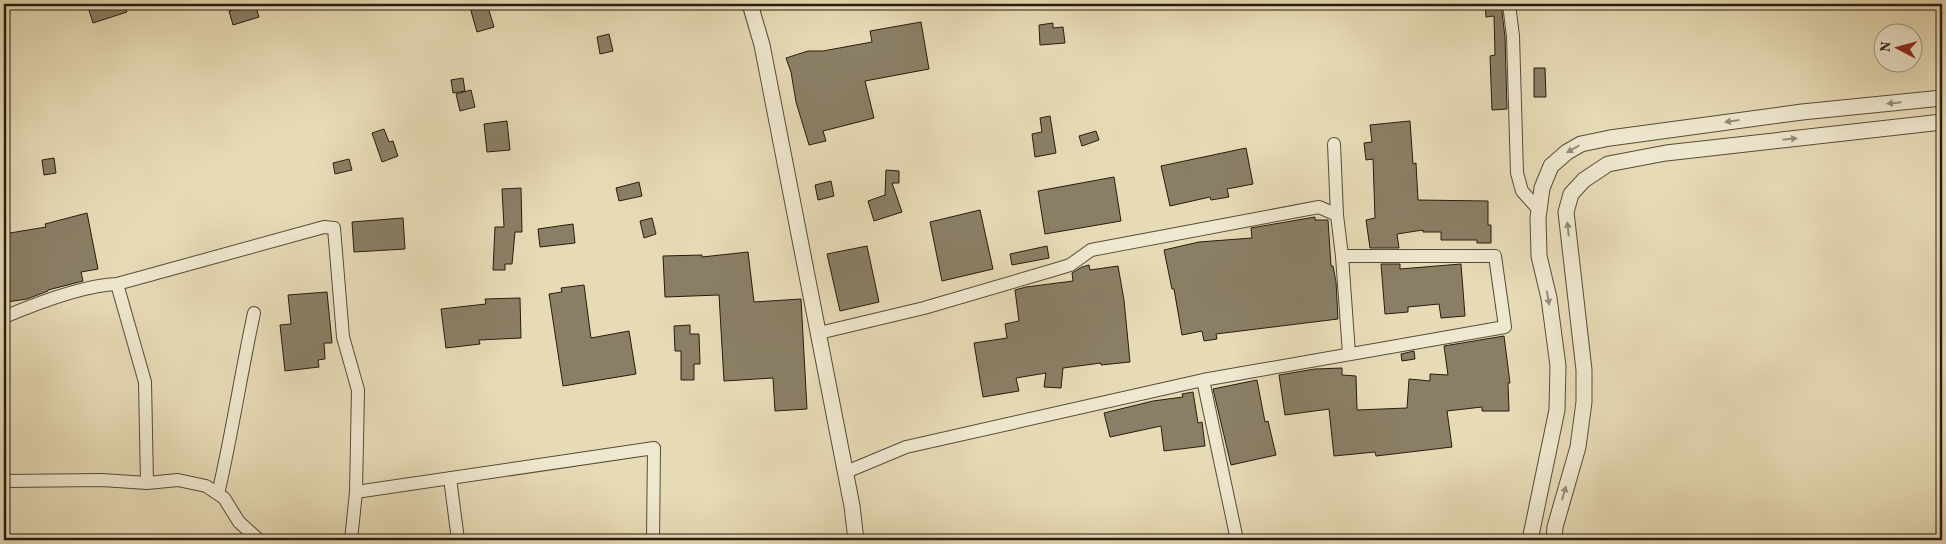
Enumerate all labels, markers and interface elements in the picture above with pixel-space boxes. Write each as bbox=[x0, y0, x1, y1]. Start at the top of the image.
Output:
north arrow bbox=[1874, 22, 1924, 72]
text: N bbox=[1877, 41, 1897, 53]
one-way arrow bbox=[1885, 99, 1901, 107]
one-way arrow bbox=[1724, 118, 1740, 126]
one-way arrow bbox=[1782, 135, 1798, 143]
one-way arrow bbox=[1565, 145, 1580, 153]
one-way arrow bbox=[1563, 221, 1571, 237]
one-way arrow bbox=[1545, 290, 1553, 306]
one-way arrow bbox=[1561, 485, 1569, 500]

